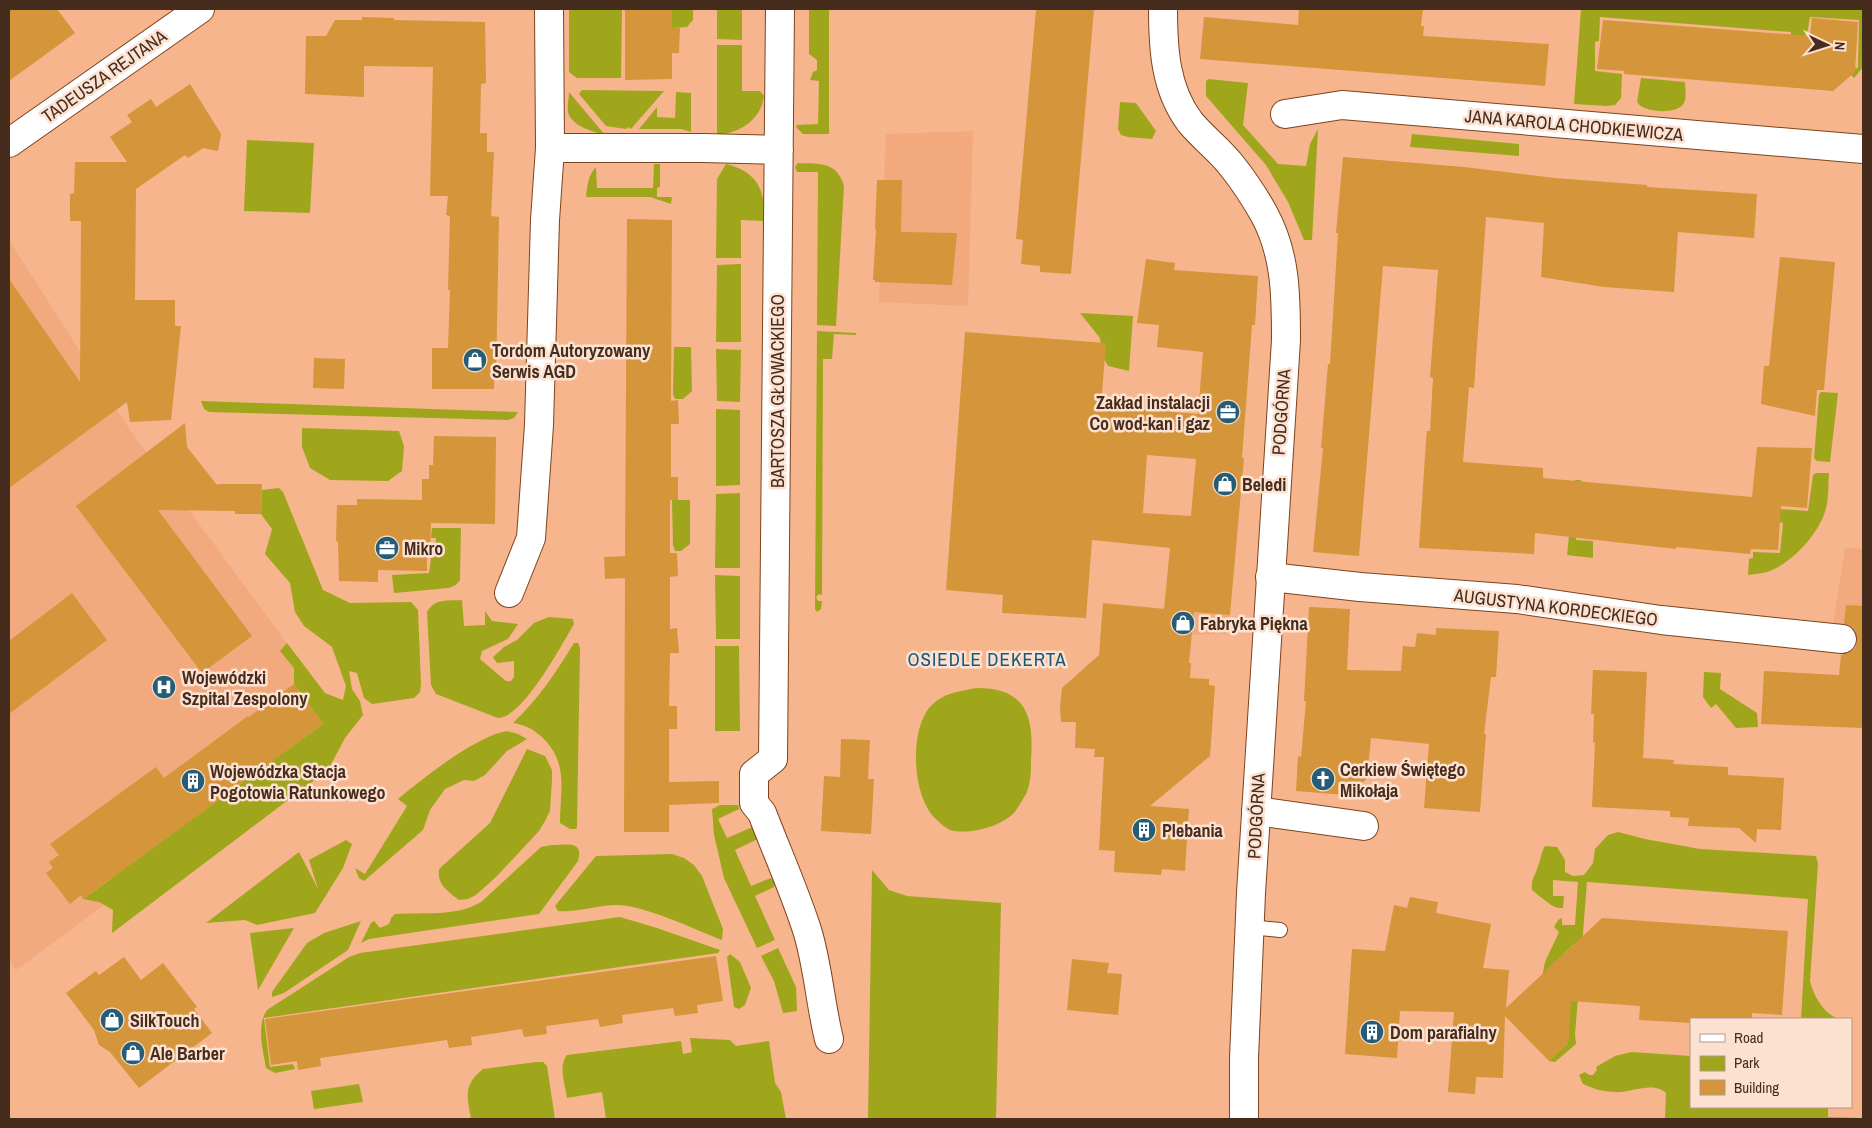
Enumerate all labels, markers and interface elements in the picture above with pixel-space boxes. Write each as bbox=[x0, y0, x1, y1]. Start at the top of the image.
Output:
north arrow bbox=[1802, 20, 1852, 70]
street label: TADEUSZA REJTANA bbox=[37, 23, 172, 128]
text: N bbox=[1831, 41, 1849, 51]
street label: JANA KAROLA CHODKIEWICZA bbox=[1464, 103, 1684, 147]
street label: BARTOSZA GŁOWACKIEGO bbox=[765, 294, 790, 488]
place label: Tordom Autoryzowany Serwis AGD bbox=[492, 338, 651, 384]
shop icon: Tordom Autoryzowany Serwis AGD bbox=[462, 347, 488, 373]
street label: PODGÓRNA bbox=[1266, 368, 1296, 456]
place label: Zakład instalacji Co wod-kan i gaz bbox=[1089, 390, 1211, 436]
office icon: Zakład instalacji Co wod-kan i gaz bbox=[1215, 399, 1241, 425]
shop icon: Beledi bbox=[1212, 471, 1238, 497]
place label: Beledi bbox=[1242, 472, 1286, 497]
office icon: Mikro bbox=[374, 535, 400, 561]
place label: Mikro bbox=[404, 536, 443, 561]
street label: AUGUSTYNA KORDECKIEGO bbox=[1452, 582, 1659, 632]
shop icon: Fabryka Piękna bbox=[1170, 610, 1196, 636]
place label: Fabryka Piękna bbox=[1200, 611, 1308, 636]
district label: OSIEDLE DEKERTA bbox=[907, 646, 1067, 672]
place label: Wojewódzki Szpital Zespolony bbox=[182, 665, 308, 711]
hospital icon: Wojewódzki Szpital Zespolony bbox=[151, 674, 177, 700]
place label: Cerkiew Świętego Mikołaja bbox=[1340, 757, 1466, 803]
place label: Wojewódzka Stacja Pogotowia Ratunkowego bbox=[210, 759, 386, 805]
church icon: Cerkiew Świętego Mikołaja bbox=[1310, 766, 1336, 792]
building icon: Wojewódzka Stacja Pogotowia Ratunkowego bbox=[180, 768, 206, 794]
street label: PODGÓRNA bbox=[1241, 772, 1271, 860]
building icon: Plebania bbox=[1131, 817, 1157, 843]
place label: Plebania bbox=[1162, 818, 1224, 843]
shop icon: SilkTouch bbox=[99, 1007, 125, 1033]
place label: SilkTouch bbox=[130, 1008, 199, 1033]
legend bbox=[1690, 1018, 1852, 1108]
building icon: Dom parafialny bbox=[1359, 1019, 1385, 1045]
place label: Dom parafialny bbox=[1390, 1020, 1497, 1045]
text: Road bbox=[1734, 1027, 1763, 1048]
shop icon: Ale Barber bbox=[120, 1040, 146, 1066]
place label: Ale Barber bbox=[150, 1041, 225, 1066]
text: Park bbox=[1734, 1052, 1760, 1073]
text: Building bbox=[1734, 1077, 1779, 1098]

